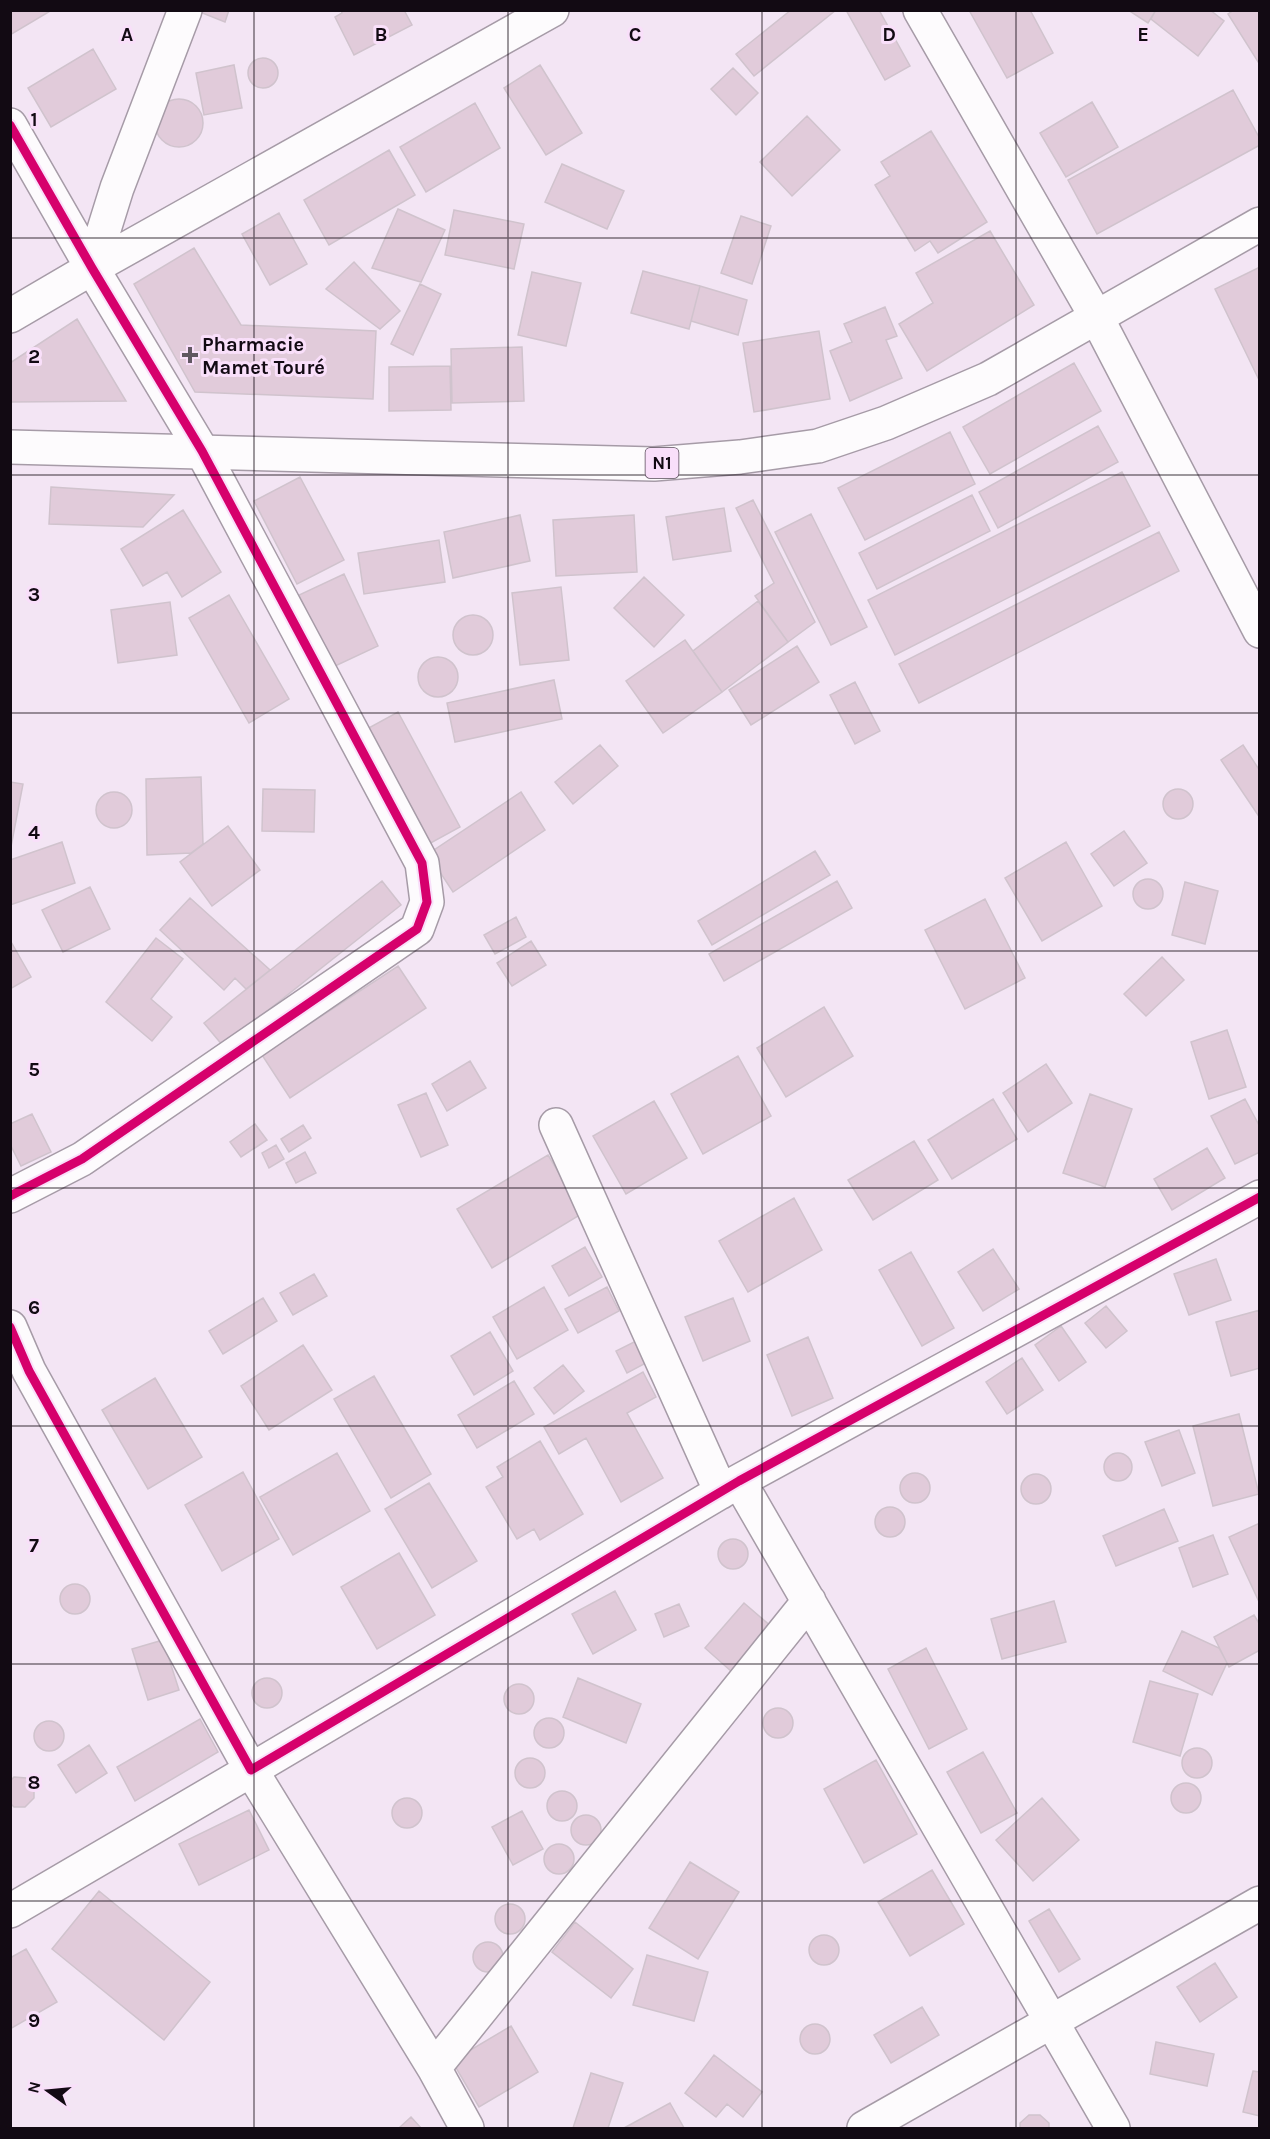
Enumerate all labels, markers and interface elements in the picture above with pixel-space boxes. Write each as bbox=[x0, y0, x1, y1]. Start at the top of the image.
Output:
text: A bbox=[121, 23, 134, 46]
text: B bbox=[375, 23, 387, 46]
text: C bbox=[629, 23, 641, 46]
text: D bbox=[882, 23, 896, 46]
text: E bbox=[1137, 23, 1149, 46]
text: 1 bbox=[30, 108, 38, 131]
place label: Pharmacie Mamet Touré bbox=[202, 333, 325, 379]
text: 2 bbox=[28, 345, 40, 368]
marker: Pharmacie Mamet Touré bbox=[183, 348, 197, 362]
road number: N1 bbox=[646, 448, 678, 478]
text: 3 bbox=[28, 583, 40, 606]
text: 4 bbox=[28, 821, 40, 844]
text: 5 bbox=[28, 1058, 40, 1081]
text: 6 bbox=[28, 1296, 40, 1319]
text: 7 bbox=[29, 1534, 39, 1557]
text: 8 bbox=[28, 1771, 40, 1794]
text: 9 bbox=[28, 2009, 40, 2032]
north arrow bbox=[18, 2061, 78, 2121]
text: N bbox=[23, 2079, 45, 2095]

